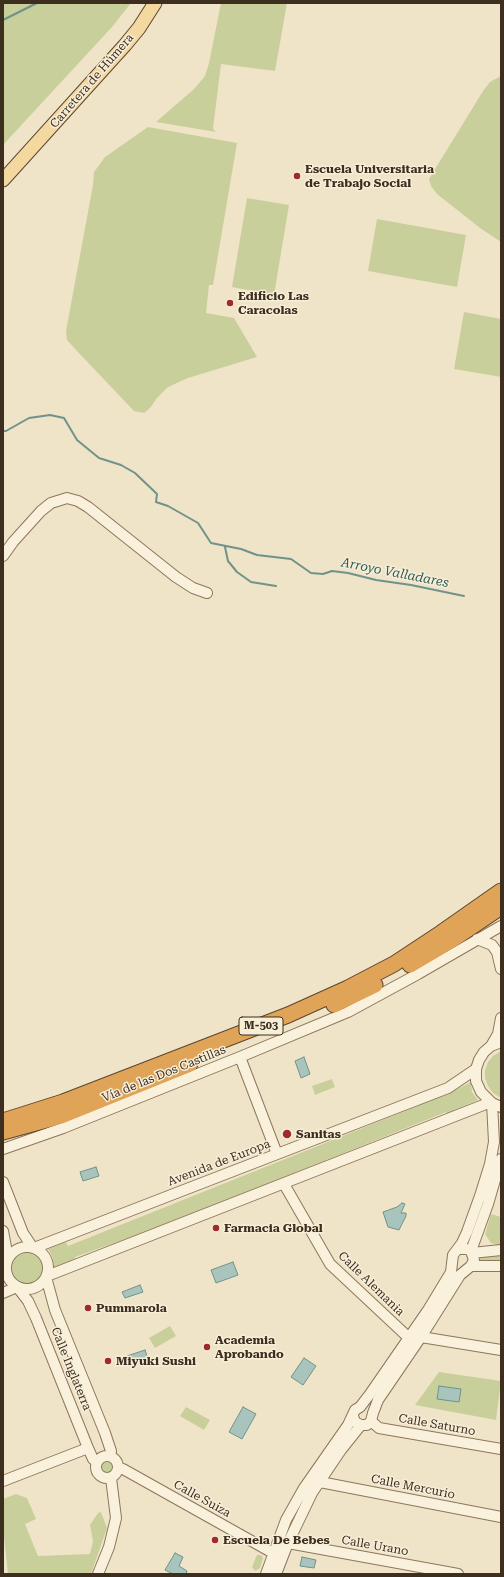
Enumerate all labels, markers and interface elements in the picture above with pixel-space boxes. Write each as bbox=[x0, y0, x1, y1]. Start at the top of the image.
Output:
street label: Carretera de Húmera bbox=[47, 31, 137, 131]
place label: Escuela Universitaria de Trabajo Social bbox=[305, 162, 434, 190]
marker: Escuela Universitaria de Trabajo Social bbox=[292, 171, 302, 181]
place label: Edificio Las Caracolas bbox=[238, 289, 309, 317]
marker: Edificio Las Caracolas bbox=[225, 298, 235, 308]
water label: Arroyo Valladares bbox=[340, 555, 450, 591]
road number: M-503 bbox=[239, 1017, 283, 1035]
street label: Vía de las Dos Castillas bbox=[100, 1043, 228, 1105]
place label: Sanitas bbox=[296, 1127, 341, 1141]
marker: Sanitas bbox=[281, 1128, 293, 1140]
street label: Avenida de Europa bbox=[166, 1137, 272, 1189]
place label: Farmacia Global bbox=[224, 1221, 323, 1235]
marker: Farmacia Global bbox=[211, 1223, 221, 1233]
street label: Calle Alemania bbox=[335, 1249, 407, 1319]
place label: Pummarola bbox=[96, 1301, 167, 1315]
marker: Pummarola bbox=[83, 1303, 93, 1313]
street label: Calle Inglaterra bbox=[48, 1325, 94, 1413]
place label: Academia Aprobando bbox=[215, 1333, 284, 1361]
marker: Academia Aprobando bbox=[202, 1342, 212, 1352]
place label: Miyuki Sushi bbox=[116, 1354, 196, 1368]
marker: Miyuki Sushi bbox=[103, 1356, 113, 1366]
street label: Calle Saturno bbox=[397, 1411, 477, 1439]
street label: Calle Mercurio bbox=[370, 1472, 456, 1502]
street label: Calle Suiza bbox=[171, 1477, 233, 1521]
place label: Escuela De Bebes bbox=[223, 1533, 330, 1547]
street label: Calle Urano bbox=[340, 1533, 410, 1559]
marker: Escuela De Bebes bbox=[210, 1535, 220, 1545]

